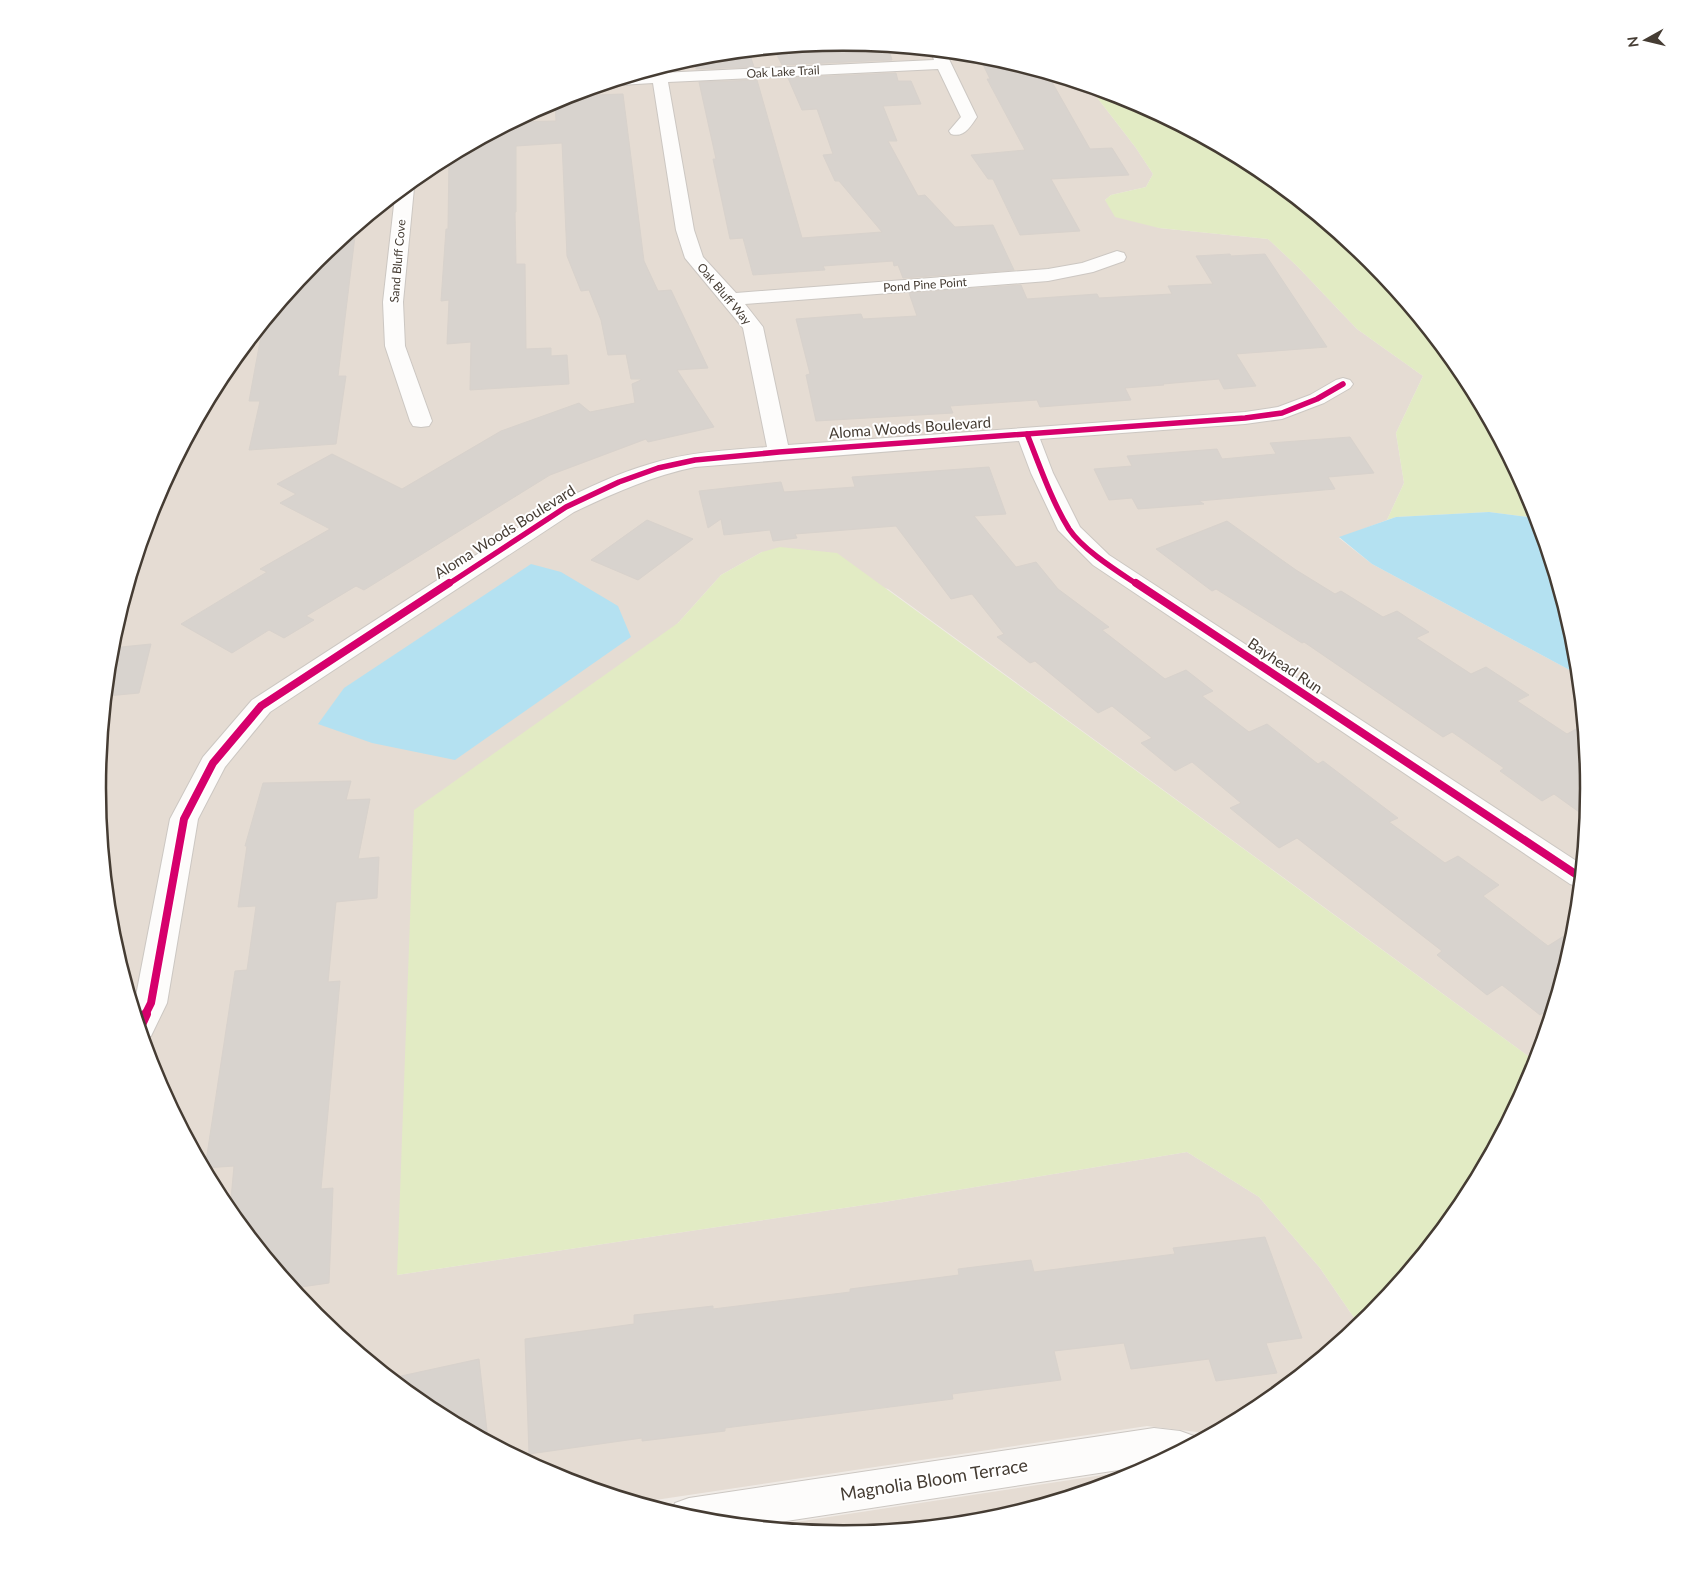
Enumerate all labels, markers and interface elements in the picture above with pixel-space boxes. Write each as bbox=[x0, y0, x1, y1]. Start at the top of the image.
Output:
north arrow bbox=[1621, 15, 1671, 65]
text: N bbox=[1623, 35, 1642, 48]
street label: Oak Lake Trail bbox=[746, 62, 820, 81]
street label: Sand Bluff Cove bbox=[386, 219, 409, 303]
street label: Oak Bluff Way bbox=[694, 260, 755, 328]
street label: Pond Pine Point bbox=[883, 274, 968, 295]
street label: Aloma Woods Boulevard bbox=[828, 412, 992, 442]
street label: Aloma Woods Boulevard bbox=[431, 480, 578, 582]
street label: Bayhead Run bbox=[1245, 634, 1326, 697]
street label: Magnolia Bloom Terrace bbox=[838, 1453, 1029, 1505]

